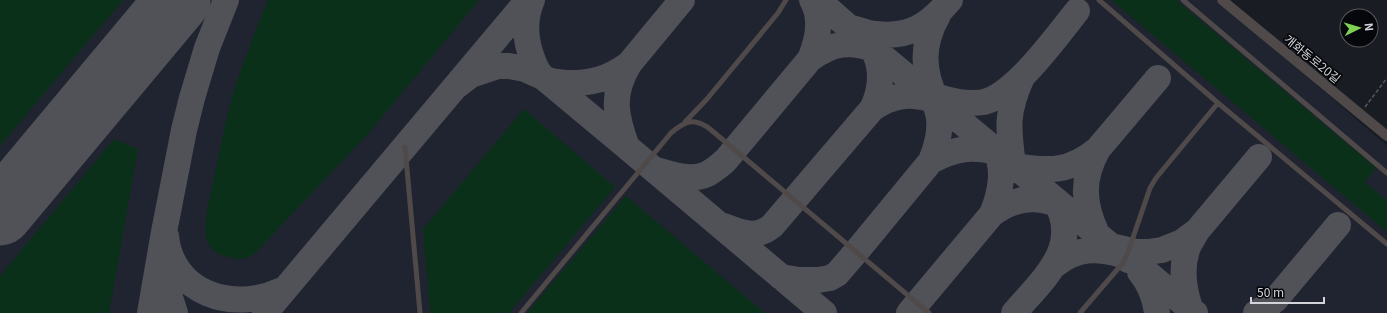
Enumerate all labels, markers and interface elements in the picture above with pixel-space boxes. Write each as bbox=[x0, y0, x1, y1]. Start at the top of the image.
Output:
north arrow bbox=[1339, 8, 1379, 48]
text: N bbox=[1362, 22, 1378, 32]
street label: 개화동로20길 bbox=[1281, 30, 1345, 86]
scale bar bbox=[1251, 279, 1324, 305]
text: 50 m bbox=[1257, 283, 1284, 300]

